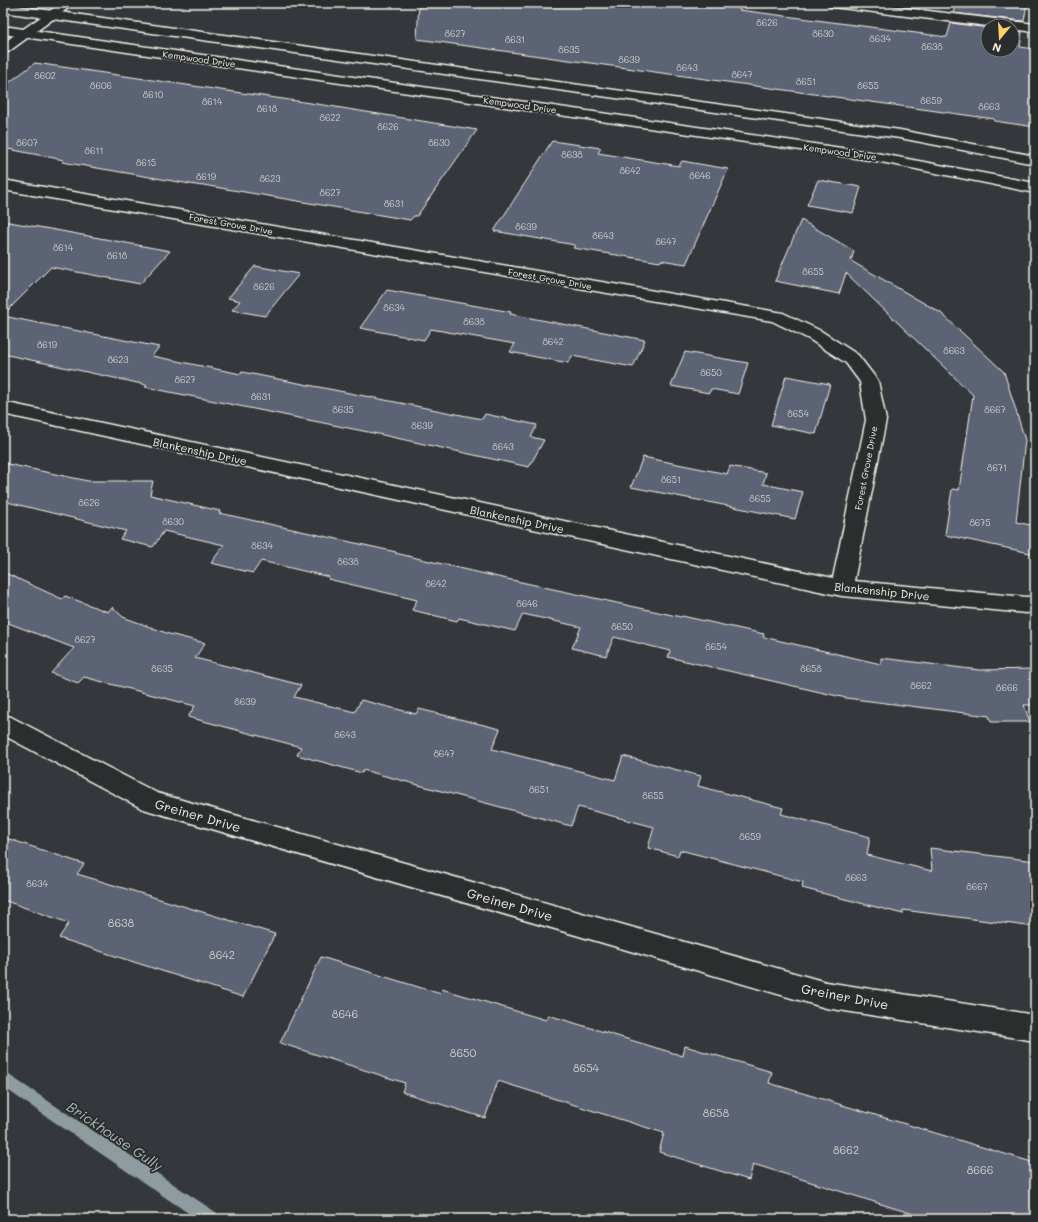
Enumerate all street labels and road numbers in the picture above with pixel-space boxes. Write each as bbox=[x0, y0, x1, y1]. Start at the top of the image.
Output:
street label: Kempwood Drive bbox=[162, 48, 236, 70]
street label: Kempwood Drive bbox=[483, 94, 557, 116]
street label: Kempwood Drive bbox=[803, 141, 877, 163]
street label: Forest Grove Drive bbox=[188, 211, 274, 237]
street label: Forest Grove Drive bbox=[507, 266, 593, 292]
street label: Forest Grove Drive bbox=[852, 425, 880, 511]
street label: Blankenship Drive bbox=[152, 434, 248, 468]
street label: Blankenship Drive bbox=[469, 502, 565, 536]
street label: Blankenship Drive bbox=[834, 579, 930, 603]
street label: Greiner Drive bbox=[153, 795, 243, 835]
street label: Greiner Drive bbox=[465, 884, 555, 924]
street label: Greiner Drive bbox=[800, 979, 890, 1013]

